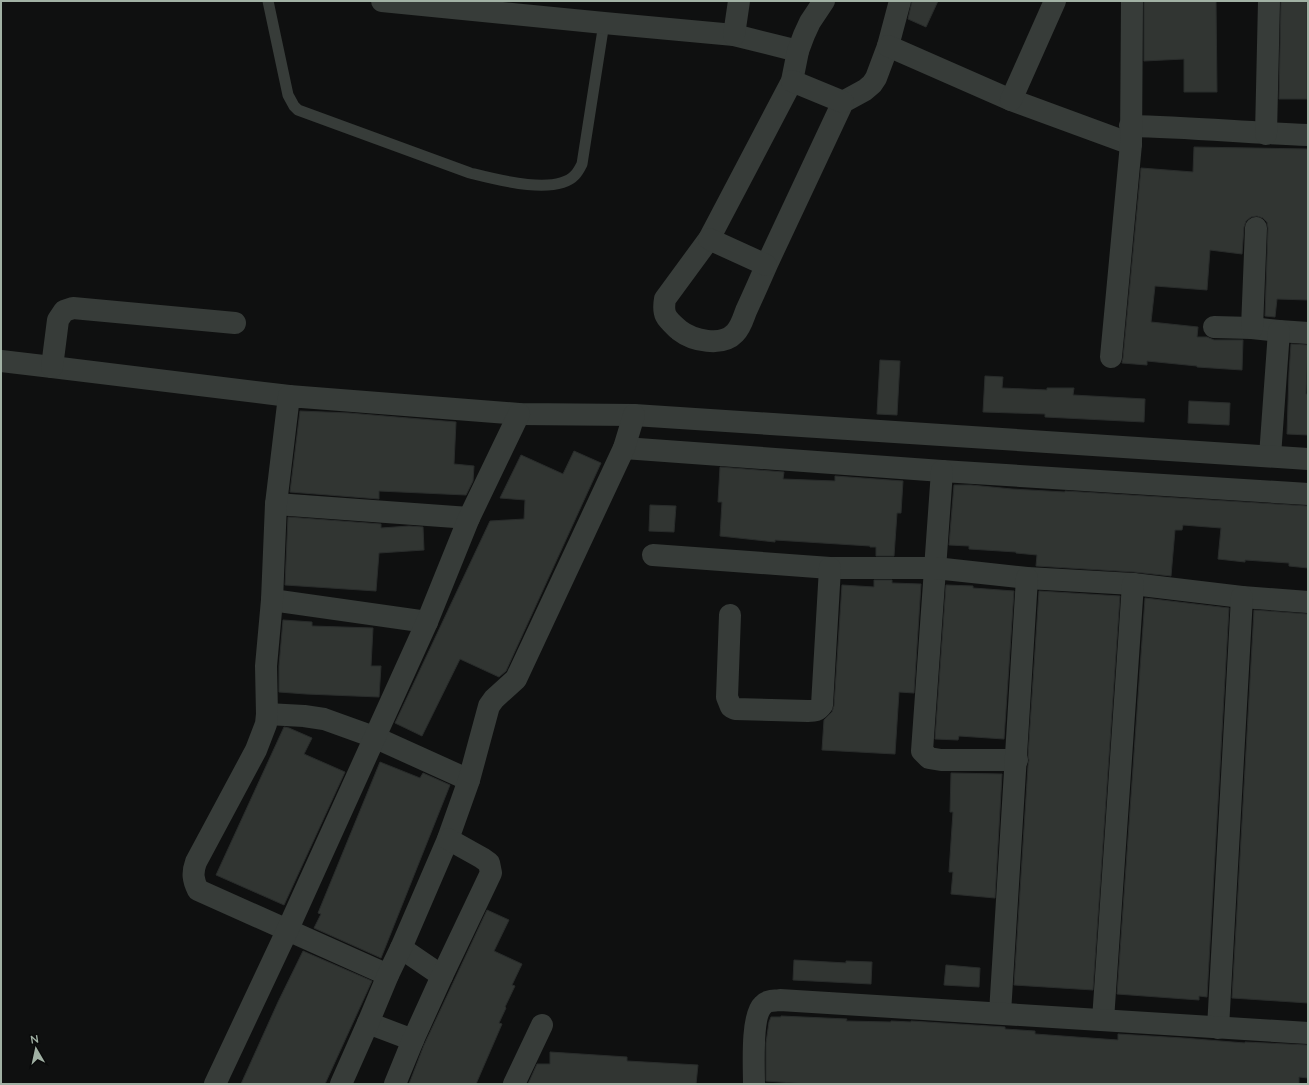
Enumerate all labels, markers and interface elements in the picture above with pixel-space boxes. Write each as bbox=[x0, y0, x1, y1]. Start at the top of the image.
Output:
north arrow bbox=[16, 1029, 56, 1069]
text: N bbox=[29, 1032, 40, 1047]

